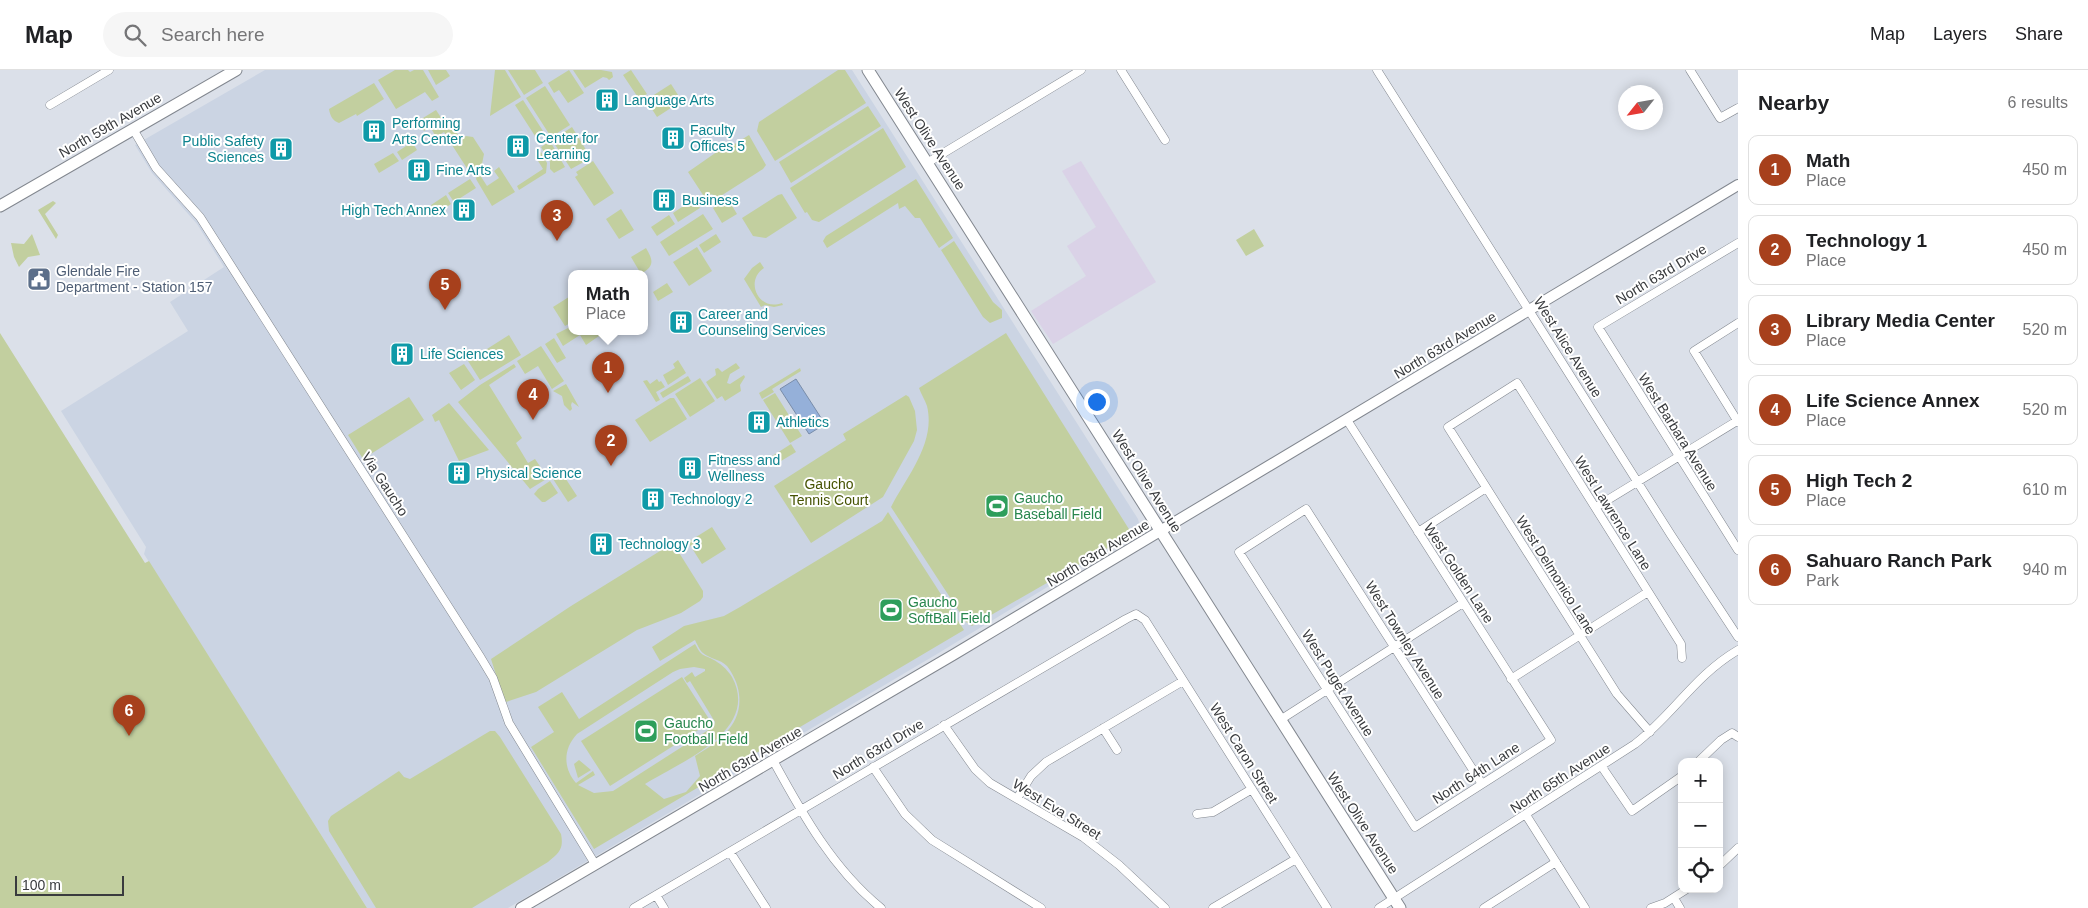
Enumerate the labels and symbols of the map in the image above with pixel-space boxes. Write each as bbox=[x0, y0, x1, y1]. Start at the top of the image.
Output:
street label: West Olive Avenue bbox=[891, 85, 969, 193]
north arrow bbox=[1618, 85, 1663, 130]
building icon: Language Arts bbox=[594, 87, 620, 113]
street label: North 59th Avenue bbox=[56, 89, 164, 161]
place label: Language Arts bbox=[624, 92, 714, 108]
place label: Performing Arts Center bbox=[392, 115, 463, 147]
building icon: Performing Arts Center bbox=[361, 118, 387, 144]
place label: Faculty Offices 5 bbox=[690, 122, 745, 154]
building icon: Faculty Offices 5 bbox=[660, 125, 686, 151]
place label: Center for Learning bbox=[536, 130, 599, 162]
place label: Public Safety Sciences bbox=[182, 133, 264, 165]
building icon: Center for Learning bbox=[505, 133, 531, 159]
building icon: Public Safety Sciences bbox=[268, 136, 294, 162]
building icon: Fine Arts bbox=[406, 157, 432, 183]
place label: Fine Arts bbox=[436, 162, 491, 178]
building icon: Business bbox=[651, 187, 677, 213]
place label: Business bbox=[682, 192, 739, 208]
building icon: High Tech Annex bbox=[451, 197, 477, 223]
pin: 3 bbox=[541, 200, 573, 241]
place label: High Tech Annex bbox=[341, 202, 446, 218]
street label: North 63rd Drive bbox=[1613, 241, 1709, 307]
place label: Glendale Fire Department - Station 157 bbox=[56, 263, 213, 295]
public building icon: Glendale Fire Department - Station 157 bbox=[26, 266, 52, 292]
pin: 5 bbox=[429, 269, 461, 310]
street label: West Alice Avenue bbox=[1531, 294, 1605, 400]
place label: Career and Counseling Services bbox=[698, 306, 826, 338]
street label: North 63rd Avenue bbox=[1391, 308, 1499, 382]
building icon: Career and Counseling Services bbox=[668, 309, 694, 335]
building icon: Life Sciences bbox=[389, 341, 415, 367]
place label: Life Sciences bbox=[420, 346, 503, 362]
pin: 1 bbox=[592, 352, 624, 393]
street label: West Barbara Avenue bbox=[1635, 370, 1721, 494]
pin: 4 bbox=[517, 379, 549, 420]
your location bbox=[1084, 389, 1110, 415]
building icon: Athletics bbox=[746, 409, 772, 435]
place label: Athletics bbox=[776, 414, 829, 430]
pin: 2 bbox=[595, 425, 627, 466]
street label: West Olive Avenue bbox=[1109, 427, 1185, 535]
street label: Via Gaucho bbox=[358, 449, 412, 519]
place label: Fitness and Wellness bbox=[708, 452, 780, 484]
street label: West Lawrence Lane bbox=[1571, 453, 1655, 573]
building icon: Fitness and Wellness bbox=[677, 455, 703, 481]
building icon: Physical Science bbox=[446, 460, 472, 486]
place label: Physical Science bbox=[476, 465, 582, 481]
park label: Gaucho Tennis Court bbox=[790, 476, 868, 508]
building icon: Technology 2 bbox=[640, 486, 666, 512]
place label: Gaucho Baseball Field bbox=[1014, 490, 1102, 522]
place label: Technology 2 bbox=[670, 491, 753, 507]
sports icon: Gaucho Baseball Field bbox=[984, 493, 1010, 519]
street label: West Delmonico Lane bbox=[1513, 513, 1599, 637]
street label: North 63rd Avenue bbox=[1044, 516, 1152, 590]
street label: West Golden Lane bbox=[1421, 520, 1497, 626]
building icon: Technology 3 bbox=[588, 531, 614, 557]
place label: Technology 3 bbox=[618, 536, 701, 552]
street label: West Townley Avenue bbox=[1362, 578, 1448, 702]
place label: Gaucho SoftBall Field bbox=[908, 594, 990, 626]
sports icon: Gaucho SoftBall Field bbox=[878, 597, 904, 623]
street label: West Puget Avenue bbox=[1299, 627, 1377, 739]
pin: 6 bbox=[113, 695, 145, 736]
street label: West Caron Street bbox=[1207, 700, 1281, 806]
place label: Gaucho Football Field bbox=[664, 715, 748, 747]
street label: North 63rd Drive bbox=[830, 716, 926, 782]
sports icon: Gaucho Football Field bbox=[633, 718, 659, 744]
street label: North 63rd Avenue bbox=[696, 723, 805, 795]
street label: North 64th Lane bbox=[1430, 739, 1523, 807]
street label: North 65th Avenue bbox=[1507, 740, 1613, 816]
street label: West Olive Avenue bbox=[1324, 769, 1402, 877]
street label: West Eva Street bbox=[1010, 775, 1104, 843]
scale bar bbox=[15, 873, 124, 896]

